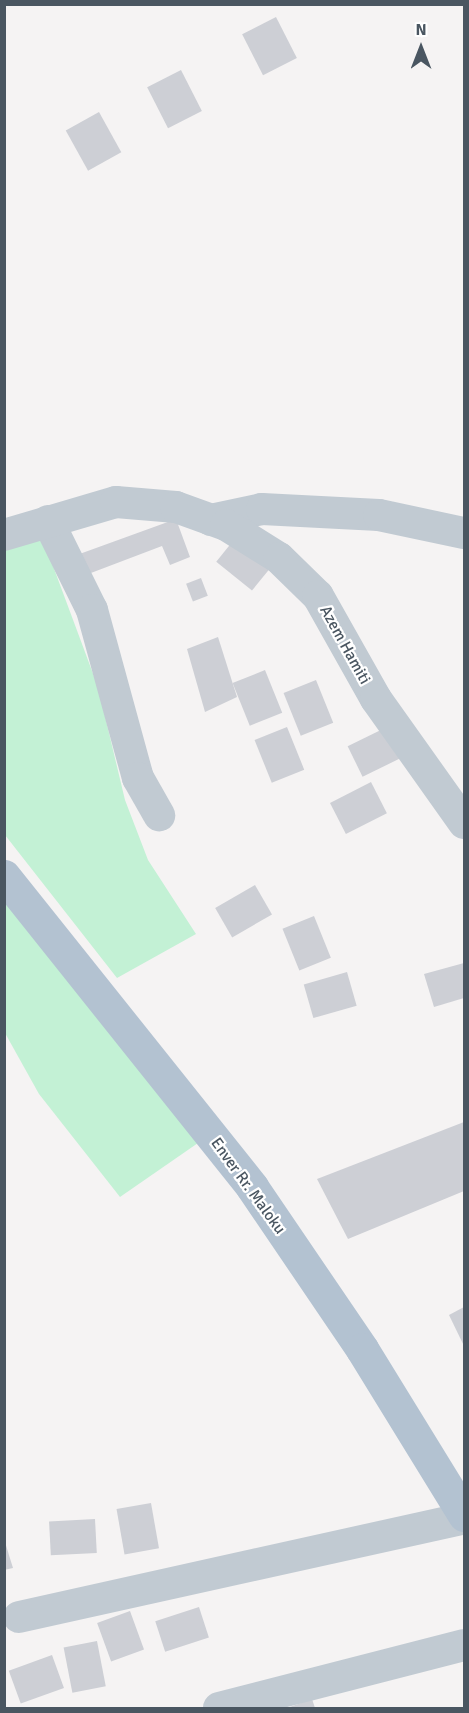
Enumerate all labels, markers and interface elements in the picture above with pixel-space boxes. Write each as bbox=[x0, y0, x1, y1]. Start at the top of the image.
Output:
north arrow bbox=[391, 18, 451, 78]
text: N bbox=[415, 20, 427, 40]
street label: Azem Hamiti bbox=[316, 602, 374, 688]
street label: Enver Rr. Maloku bbox=[207, 1134, 289, 1238]

